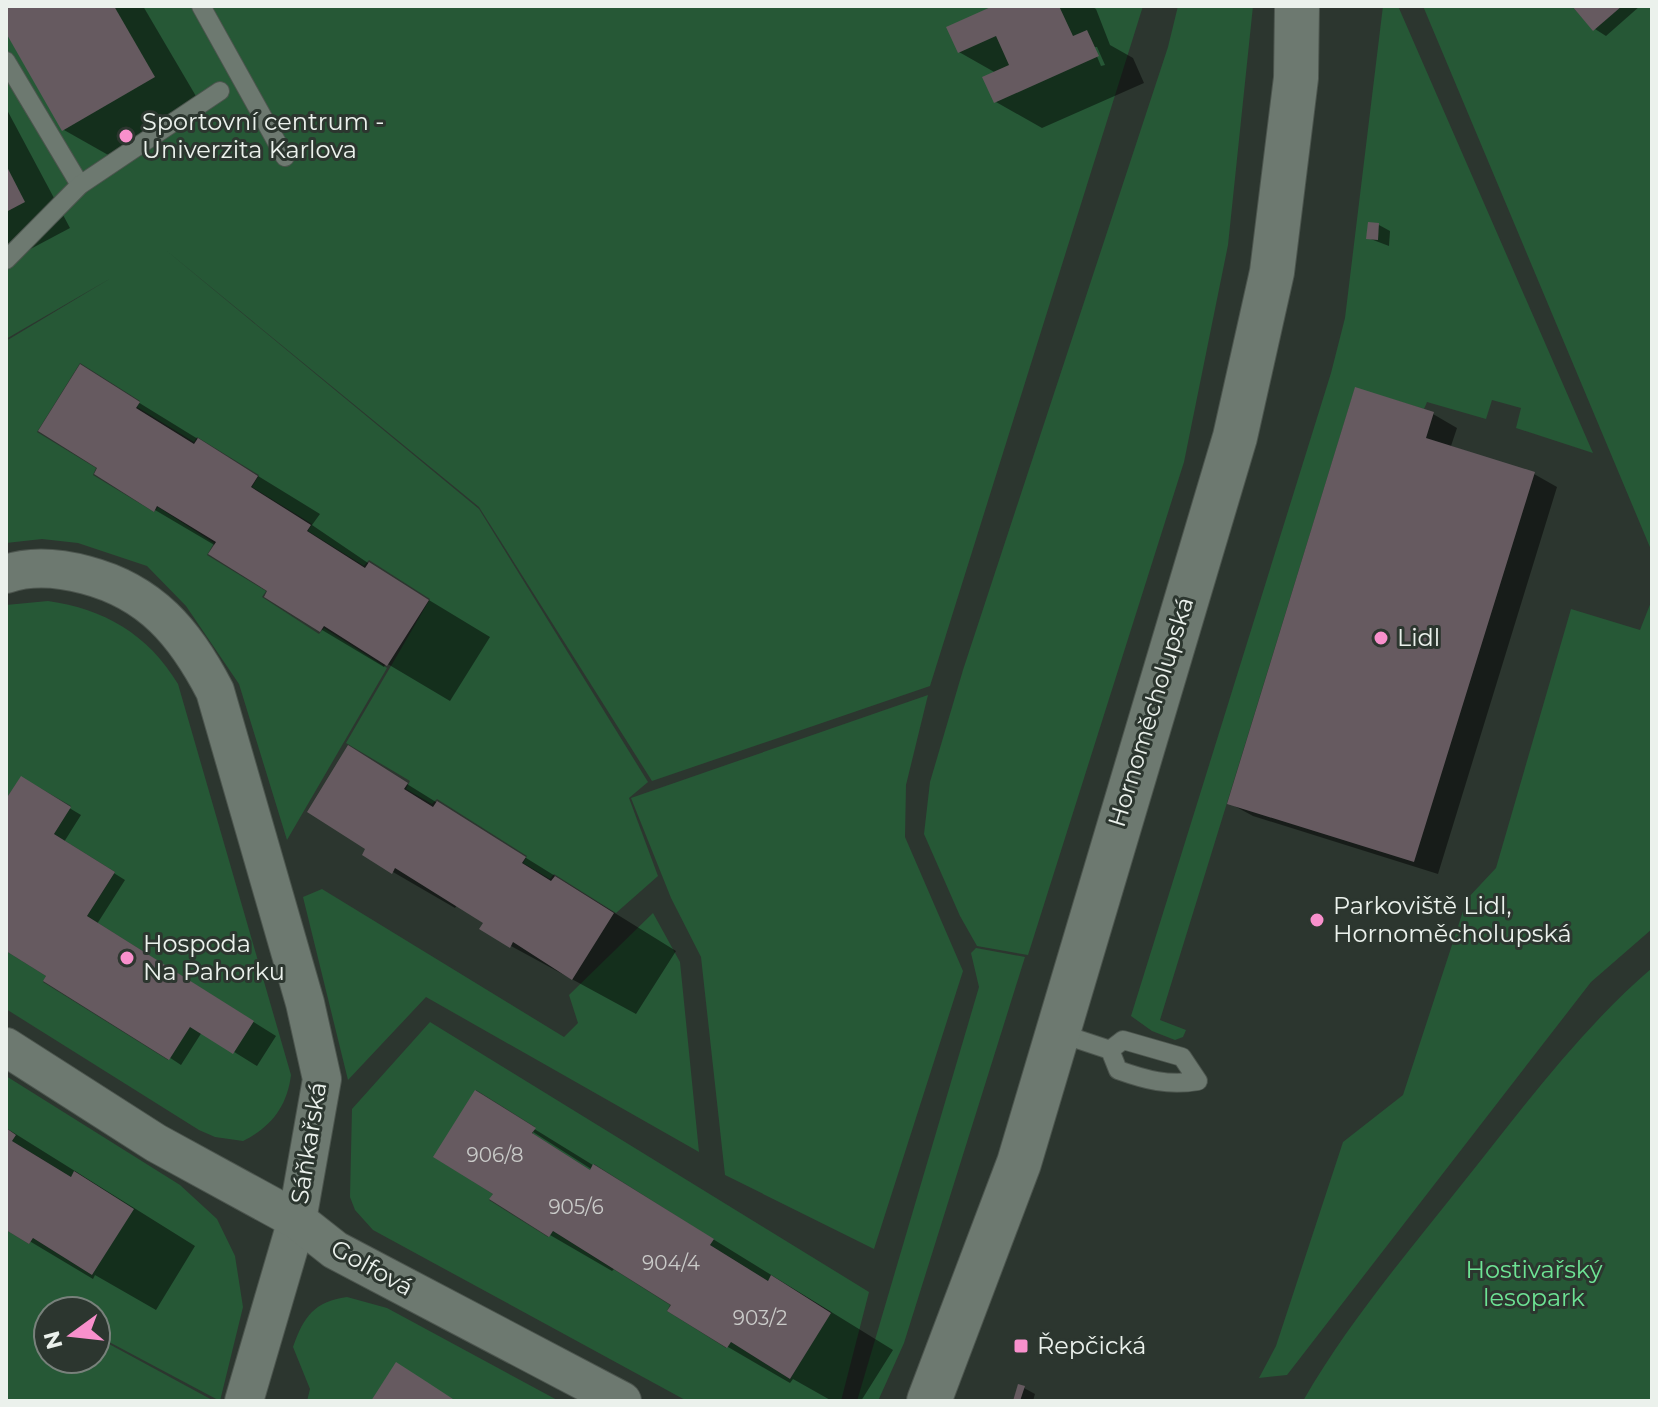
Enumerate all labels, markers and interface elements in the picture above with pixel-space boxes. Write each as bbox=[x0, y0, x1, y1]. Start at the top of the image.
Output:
place label: Sportovní centrum - Univerzita Karlova bbox=[142, 107, 384, 164]
marker: Sportovní centrum - Univerzita Karlova bbox=[117, 127, 135, 145]
street label: Hornoměcholupská bbox=[1102, 593, 1199, 830]
place label: Lidl bbox=[1397, 623, 1440, 652]
marker: Lidl bbox=[1372, 629, 1390, 647]
place label: Parkoviště Lidl, Hornoměcholupská bbox=[1333, 891, 1572, 948]
marker: Parkoviště Lidl, Hornoměcholupská bbox=[1308, 911, 1326, 929]
place label: Hospoda Na Pahorku bbox=[143, 929, 285, 986]
marker: Hospoda Na Pahorku bbox=[118, 949, 136, 967]
street label: Sáňkařská bbox=[285, 1080, 332, 1206]
house number: 906/8 bbox=[467, 1143, 523, 1167]
house number: 905/6 bbox=[548, 1195, 604, 1219]
street label: Golfová bbox=[326, 1233, 418, 1302]
house number: 904/4 bbox=[642, 1251, 700, 1275]
park label: Hostivařský lesopark bbox=[1465, 1255, 1603, 1312]
north arrow bbox=[32, 1295, 112, 1375]
house number: 903/2 bbox=[733, 1306, 787, 1330]
text: N bbox=[38, 1328, 69, 1352]
place label: Řepčická bbox=[1037, 1331, 1147, 1360]
marker: Řepčická bbox=[1012, 1337, 1030, 1355]

